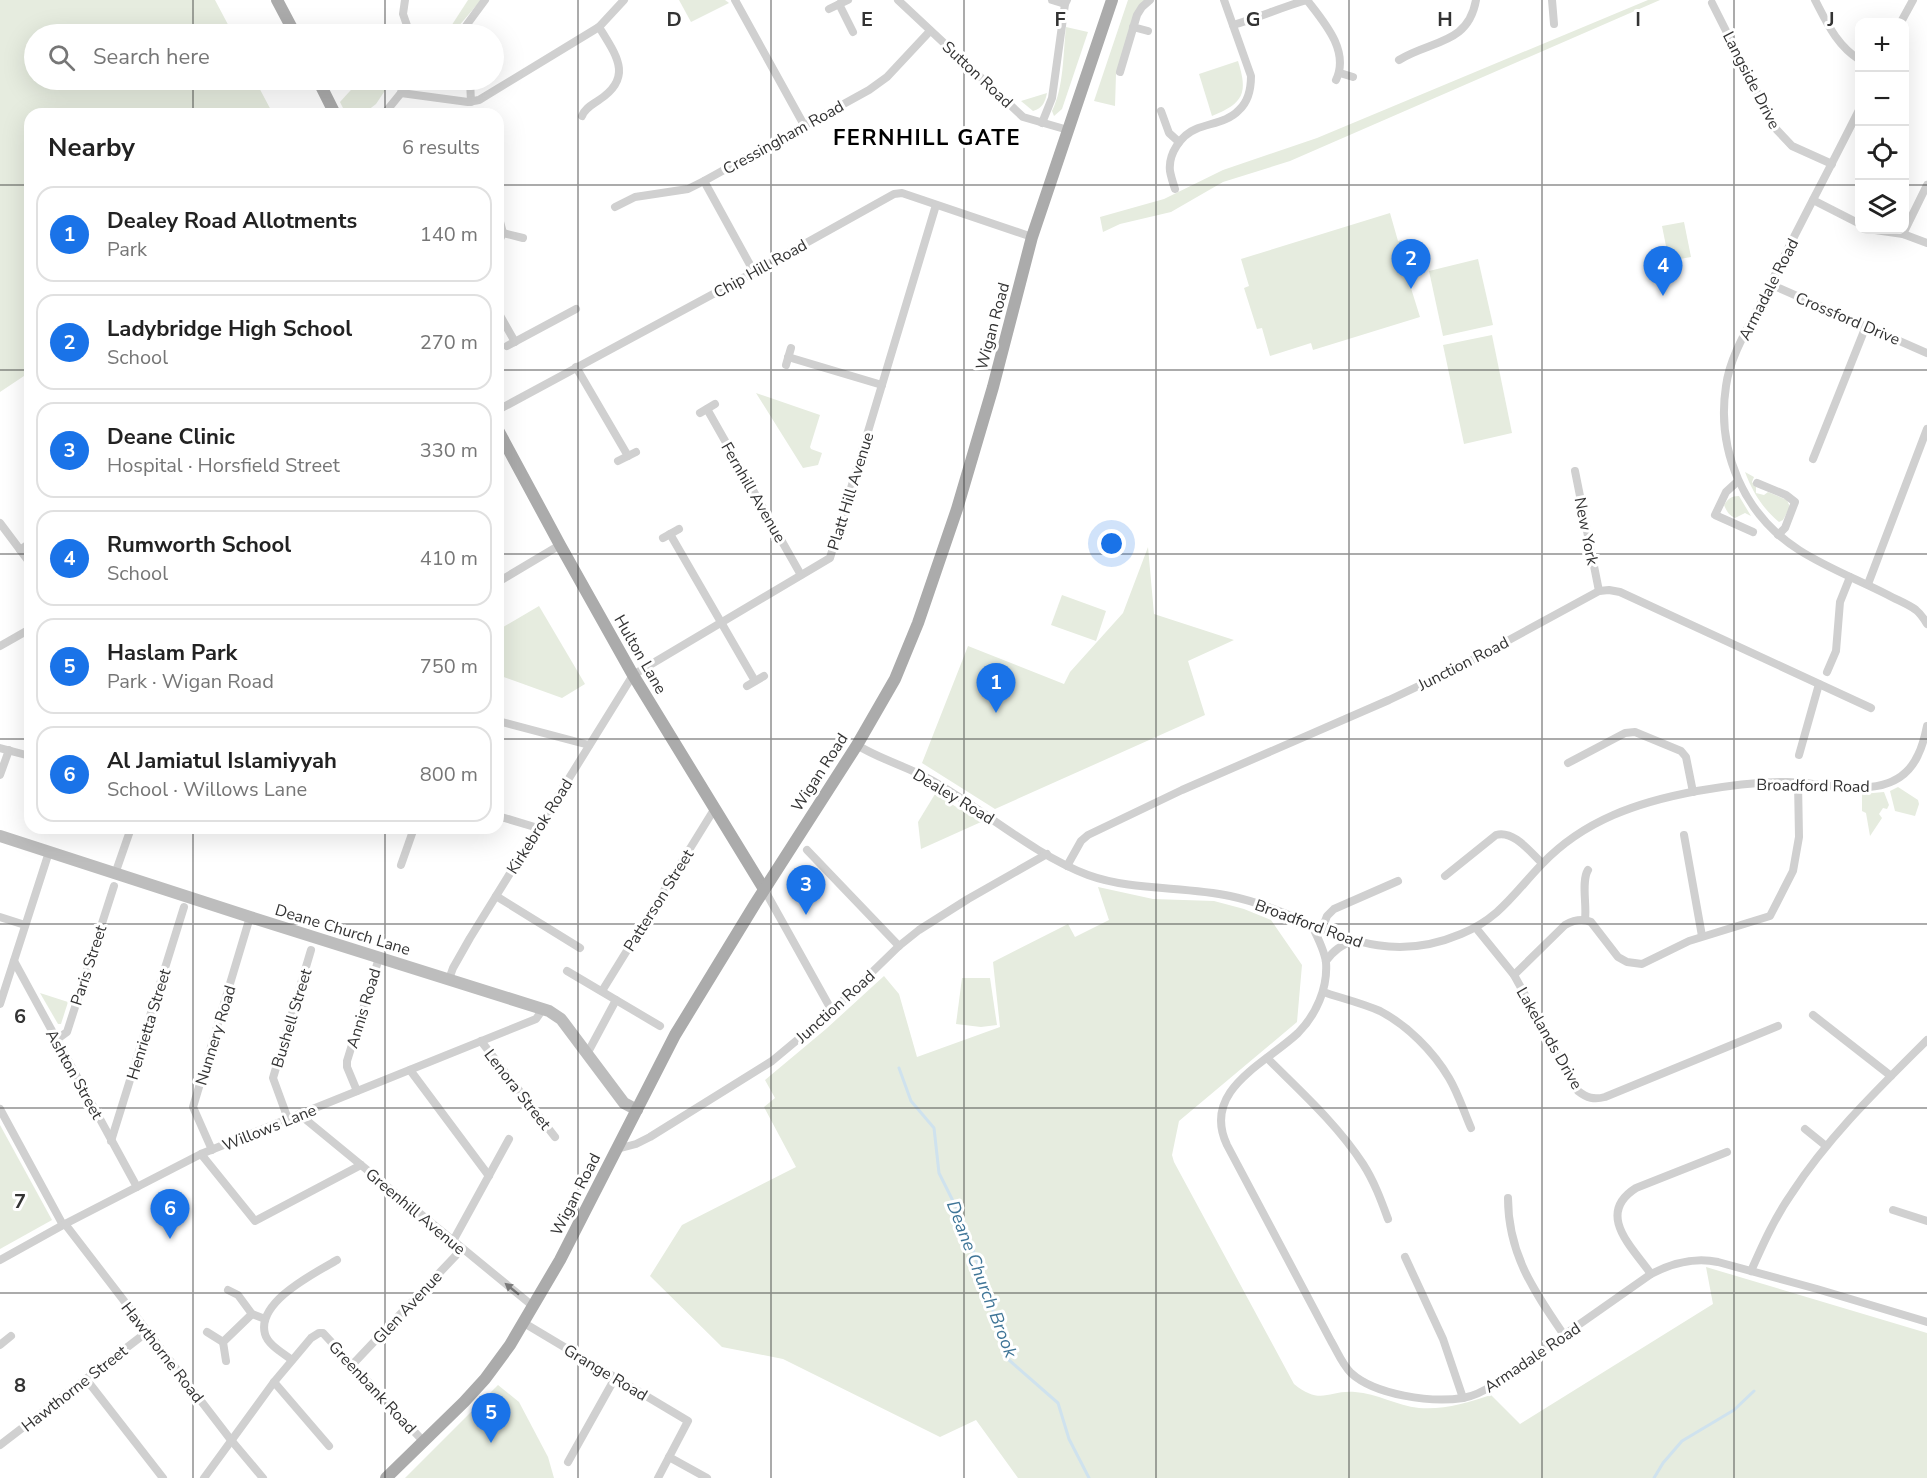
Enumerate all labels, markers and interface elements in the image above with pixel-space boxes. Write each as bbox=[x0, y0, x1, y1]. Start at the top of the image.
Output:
text: D bbox=[666, 6, 682, 33]
text: E bbox=[861, 6, 873, 33]
text: F bbox=[1054, 6, 1066, 33]
text: G bbox=[1246, 6, 1260, 33]
text: H bbox=[1437, 6, 1453, 33]
text: I bbox=[1635, 6, 1641, 33]
text: J bbox=[1826, 6, 1835, 33]
map controls bbox=[1855, 18, 1909, 234]
button: + bbox=[1855, 18, 1909, 72]
search box bbox=[24, 24, 504, 90]
street label: Langside Drive bbox=[1717, 28, 1785, 133]
street label: Sutton Road bbox=[937, 36, 1017, 113]
icon: search bbox=[45, 41, 78, 74]
text: Search here bbox=[93, 42, 210, 72]
button: − bbox=[1855, 72, 1909, 126]
street label: Cressingham Road bbox=[719, 96, 848, 180]
district label: FERNHILL GATE bbox=[833, 123, 1021, 153]
button: locate bbox=[1855, 126, 1909, 180]
text: Nearby bbox=[48, 130, 135, 165]
text: 6 results bbox=[402, 134, 480, 161]
button: layers bbox=[1855, 180, 1909, 234]
text: Dealey Road Allotments bbox=[107, 206, 357, 236]
text: 1 bbox=[64, 221, 76, 248]
text: 140 m bbox=[420, 221, 478, 248]
street label: Chip Hill Road bbox=[710, 234, 811, 304]
street label: Armadale Road bbox=[1734, 235, 1804, 344]
text: Park bbox=[107, 236, 147, 263]
pin: 2 bbox=[1392, 240, 1430, 289]
pin: 4 bbox=[1644, 246, 1682, 296]
street label: Wigan Road bbox=[971, 280, 1015, 372]
street label: Crossford Drive bbox=[1792, 287, 1903, 351]
text: Ladybridge High School bbox=[107, 314, 352, 344]
text: 2 bbox=[64, 329, 76, 356]
text: 270 m bbox=[420, 329, 478, 356]
text: School bbox=[107, 344, 168, 371]
text: Deane Clinic bbox=[107, 422, 235, 452]
street label: Platt Hill Avenue bbox=[823, 430, 879, 553]
text: 3 bbox=[64, 437, 76, 464]
text: 330 m bbox=[420, 437, 478, 464]
street label: Fernhill Avenue bbox=[715, 438, 791, 547]
text: Hospital · Horsfield Street bbox=[107, 452, 340, 479]
street label: New York bbox=[1569, 495, 1604, 568]
your location bbox=[1097, 529, 1126, 558]
text: Rumworth School bbox=[107, 530, 291, 560]
text: 4 bbox=[64, 545, 76, 572]
text: 410 m bbox=[420, 545, 478, 572]
text: School bbox=[107, 560, 168, 587]
street label: Hulton Lane bbox=[609, 611, 672, 698]
street label: Junction Road bbox=[1413, 632, 1513, 697]
text: Haslam Park bbox=[107, 638, 237, 668]
text: 5 bbox=[64, 653, 76, 680]
text: 750 m bbox=[420, 653, 478, 680]
pin: 1 bbox=[976, 664, 1016, 713]
text: Park · Wigan Road bbox=[107, 668, 274, 695]
street label: Wigan Road bbox=[786, 729, 853, 816]
text: Al Jamiatul Islamiyyah bbox=[107, 746, 337, 776]
text: 6 bbox=[64, 761, 76, 788]
text: 800 m bbox=[420, 761, 478, 788]
street label: Dealey Road bbox=[909, 764, 998, 830]
street label: Broadford Road bbox=[1756, 774, 1870, 798]
street label: Kirkebrok Road bbox=[502, 775, 578, 879]
text: School · Willows Lane bbox=[107, 776, 307, 803]
street label: Patterson Street bbox=[619, 845, 699, 956]
pin: 3 bbox=[786, 866, 826, 915]
street label: Broadford Road bbox=[1252, 894, 1366, 954]
street label: Deane Church Lane bbox=[272, 899, 413, 961]
street label: Paris Street bbox=[66, 922, 112, 1008]
street label: Junction Road bbox=[791, 965, 880, 1049]
street label: Henrietta Street bbox=[122, 966, 176, 1082]
street label: Bushell Street bbox=[266, 966, 318, 1070]
street label: Annis Road bbox=[341, 966, 387, 1051]
street label: Nunnery Road bbox=[190, 983, 242, 1088]
street label: Lakelands Drive bbox=[1511, 983, 1587, 1094]
text: 6 bbox=[14, 1003, 26, 1030]
street label: Ashton Street bbox=[40, 1026, 108, 1124]
street label: Lenora Street bbox=[479, 1045, 556, 1135]
street label: Willows Lane bbox=[219, 1099, 320, 1157]
street label: Wigan Road bbox=[546, 1150, 606, 1239]
street label: Greenhill Avenue bbox=[361, 1163, 470, 1260]
text: 7 bbox=[14, 1188, 26, 1215]
pin: 6 bbox=[150, 1190, 190, 1239]
water label: Deane Church Brook bbox=[941, 1197, 1023, 1362]
street label: Glen Avenue bbox=[368, 1266, 447, 1349]
one-way arrow bbox=[504, 1283, 520, 1296]
street label: Hawthorne Road bbox=[116, 1298, 209, 1408]
street label: Armadale Road bbox=[1480, 1317, 1585, 1398]
street label: Greenbank Road bbox=[323, 1336, 421, 1439]
street label: Grange Road bbox=[560, 1339, 651, 1407]
street label: Hawthorne Street bbox=[17, 1340, 132, 1437]
text: 8 bbox=[14, 1372, 26, 1399]
pin: 5 bbox=[472, 1394, 510, 1443]

